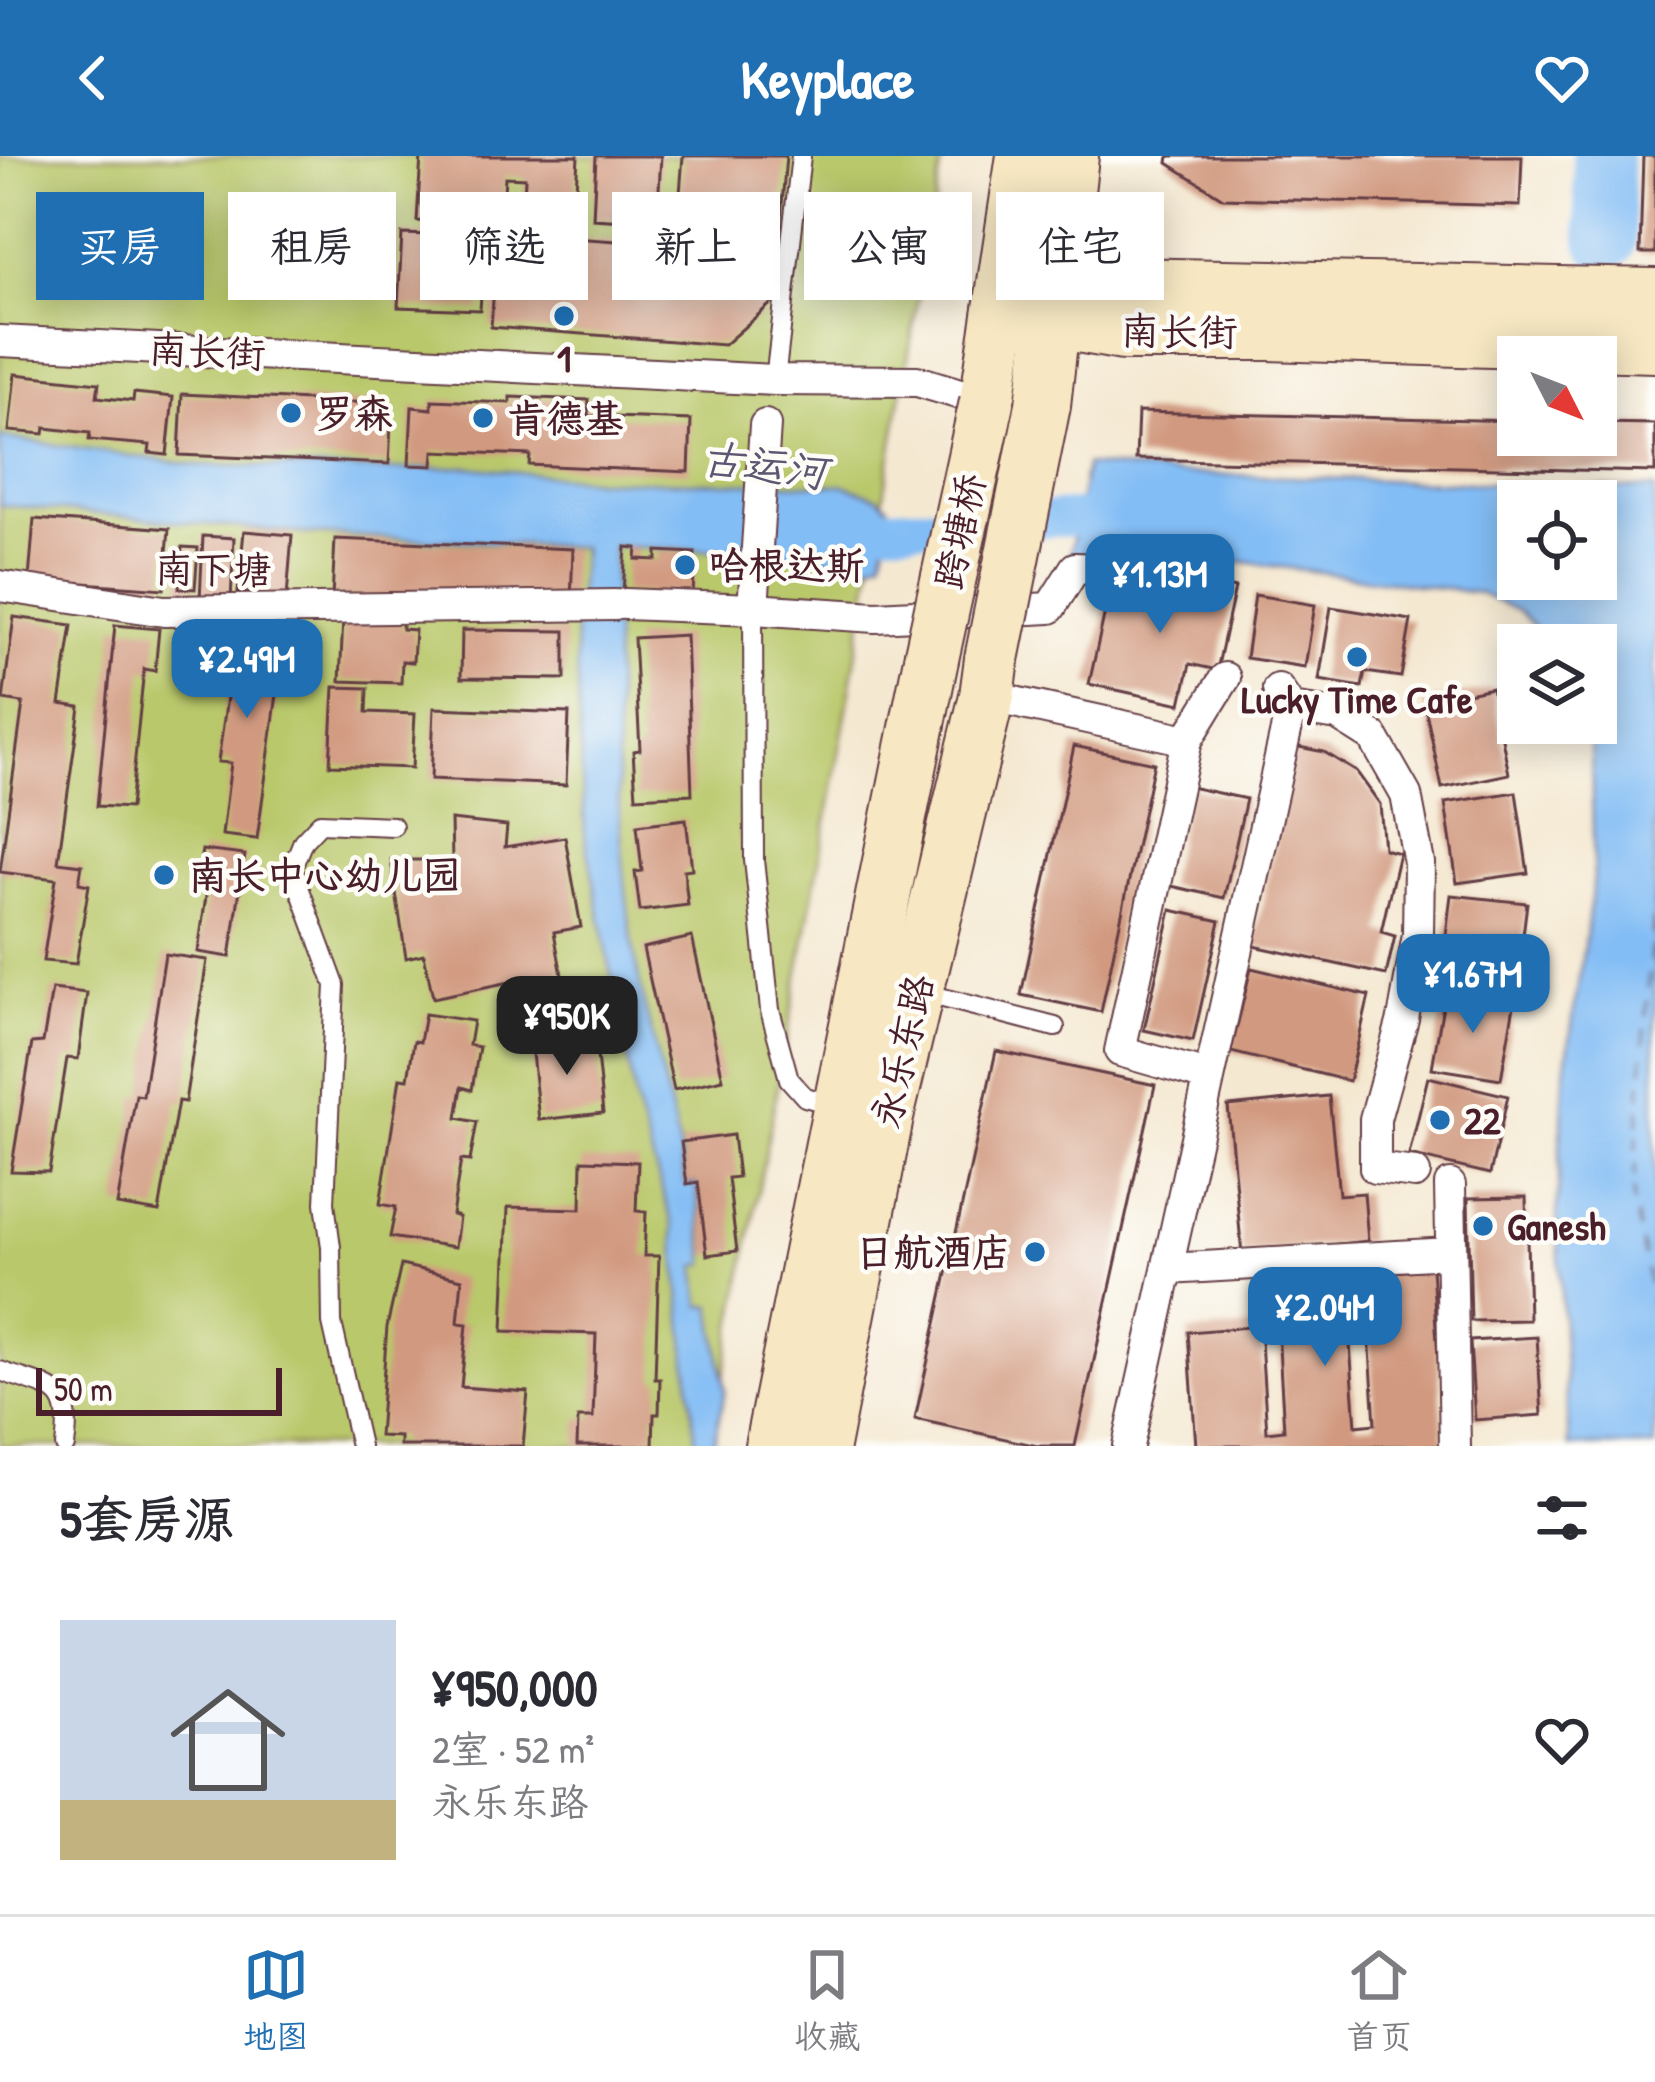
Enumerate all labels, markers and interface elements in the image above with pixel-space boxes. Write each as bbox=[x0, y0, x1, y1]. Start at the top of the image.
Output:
text: Keyplace bbox=[741, 42, 914, 115]
icon: back bbox=[60, 45, 126, 111]
icon: heart bbox=[1529, 45, 1595, 111]
chip: 买房 bbox=[36, 192, 204, 300]
chip: 租房 bbox=[228, 192, 396, 300]
chip: 筛选 bbox=[420, 192, 588, 300]
chip: 新上 bbox=[612, 192, 780, 300]
chip: 公寓 bbox=[804, 192, 972, 300]
chip: 住宅 bbox=[996, 192, 1164, 300]
marker: 1 bbox=[551, 303, 577, 329]
street label: 南长街 bbox=[1120, 303, 1238, 358]
street label: 南长街 bbox=[147, 321, 267, 380]
place label: 1 bbox=[557, 331, 571, 384]
north arrow bbox=[1497, 336, 1617, 456]
map controls bbox=[1497, 336, 1617, 744]
place label: 罗森 bbox=[315, 386, 393, 439]
place label: 肯德基 bbox=[507, 391, 624, 444]
marker: 罗森 bbox=[278, 400, 304, 426]
marker: 肯德基 bbox=[470, 405, 496, 431]
water label: 古运河 bbox=[698, 429, 836, 501]
street label: 跨塘桥 bbox=[920, 468, 997, 594]
button: locate bbox=[1497, 480, 1617, 600]
pin: ¥1.13M bbox=[1062, 534, 1258, 636]
place label: 哈根达斯 bbox=[709, 538, 865, 591]
street label: 南下塘 bbox=[154, 541, 272, 596]
text: ¥1.13M bbox=[1112, 546, 1208, 599]
marker: 哈根达斯 bbox=[672, 552, 698, 578]
pin: ¥2.49M bbox=[149, 619, 345, 721]
button: layers bbox=[1497, 624, 1617, 744]
text: ¥2.49M bbox=[199, 631, 295, 684]
marker: Lucky Time Cafe bbox=[1344, 644, 1370, 670]
place label: Lucky Time Cafe bbox=[1241, 672, 1473, 726]
place label: 南长中心幼儿园 bbox=[188, 848, 461, 901]
marker: 南长中心幼儿园 bbox=[151, 862, 177, 888]
pin: ¥1.67M bbox=[1375, 934, 1571, 1036]
text: ¥1.67M bbox=[1424, 946, 1522, 999]
street label: 永乐东路 bbox=[858, 969, 945, 1133]
pin: ¥950K bbox=[483, 976, 651, 1078]
text: ¥950K bbox=[524, 988, 610, 1041]
place label: 22 bbox=[1464, 1093, 1501, 1146]
marker: 22 bbox=[1427, 1107, 1453, 1133]
place label: Ganesh bbox=[1507, 1199, 1606, 1252]
marker: Ganesh bbox=[1470, 1213, 1496, 1239]
place label: 日航酒店 bbox=[855, 1225, 1011, 1278]
marker: 日航酒店 bbox=[1022, 1239, 1048, 1265]
pin: ¥2.04M bbox=[1227, 1267, 1423, 1369]
text: ¥2.04M bbox=[1275, 1279, 1375, 1332]
scale bar bbox=[36, 1362, 282, 1415]
text: 50 m bbox=[54, 1367, 113, 1411]
text: 5套房源 bbox=[60, 1484, 235, 1553]
icon: filters bbox=[1529, 1485, 1595, 1551]
text: ¥950,000 bbox=[432, 1653, 598, 1722]
icon: home bbox=[156, 1668, 300, 1812]
icon: heart bbox=[1529, 1707, 1595, 1773]
text: 2室 · 52 m² bbox=[432, 1722, 594, 1775]
text: 永乐东路 bbox=[432, 1775, 588, 1828]
tab: 地图 bbox=[243, 1942, 309, 2058]
tab: 收藏 bbox=[794, 1942, 860, 2058]
tab: 首页 bbox=[1346, 1942, 1412, 2058]

